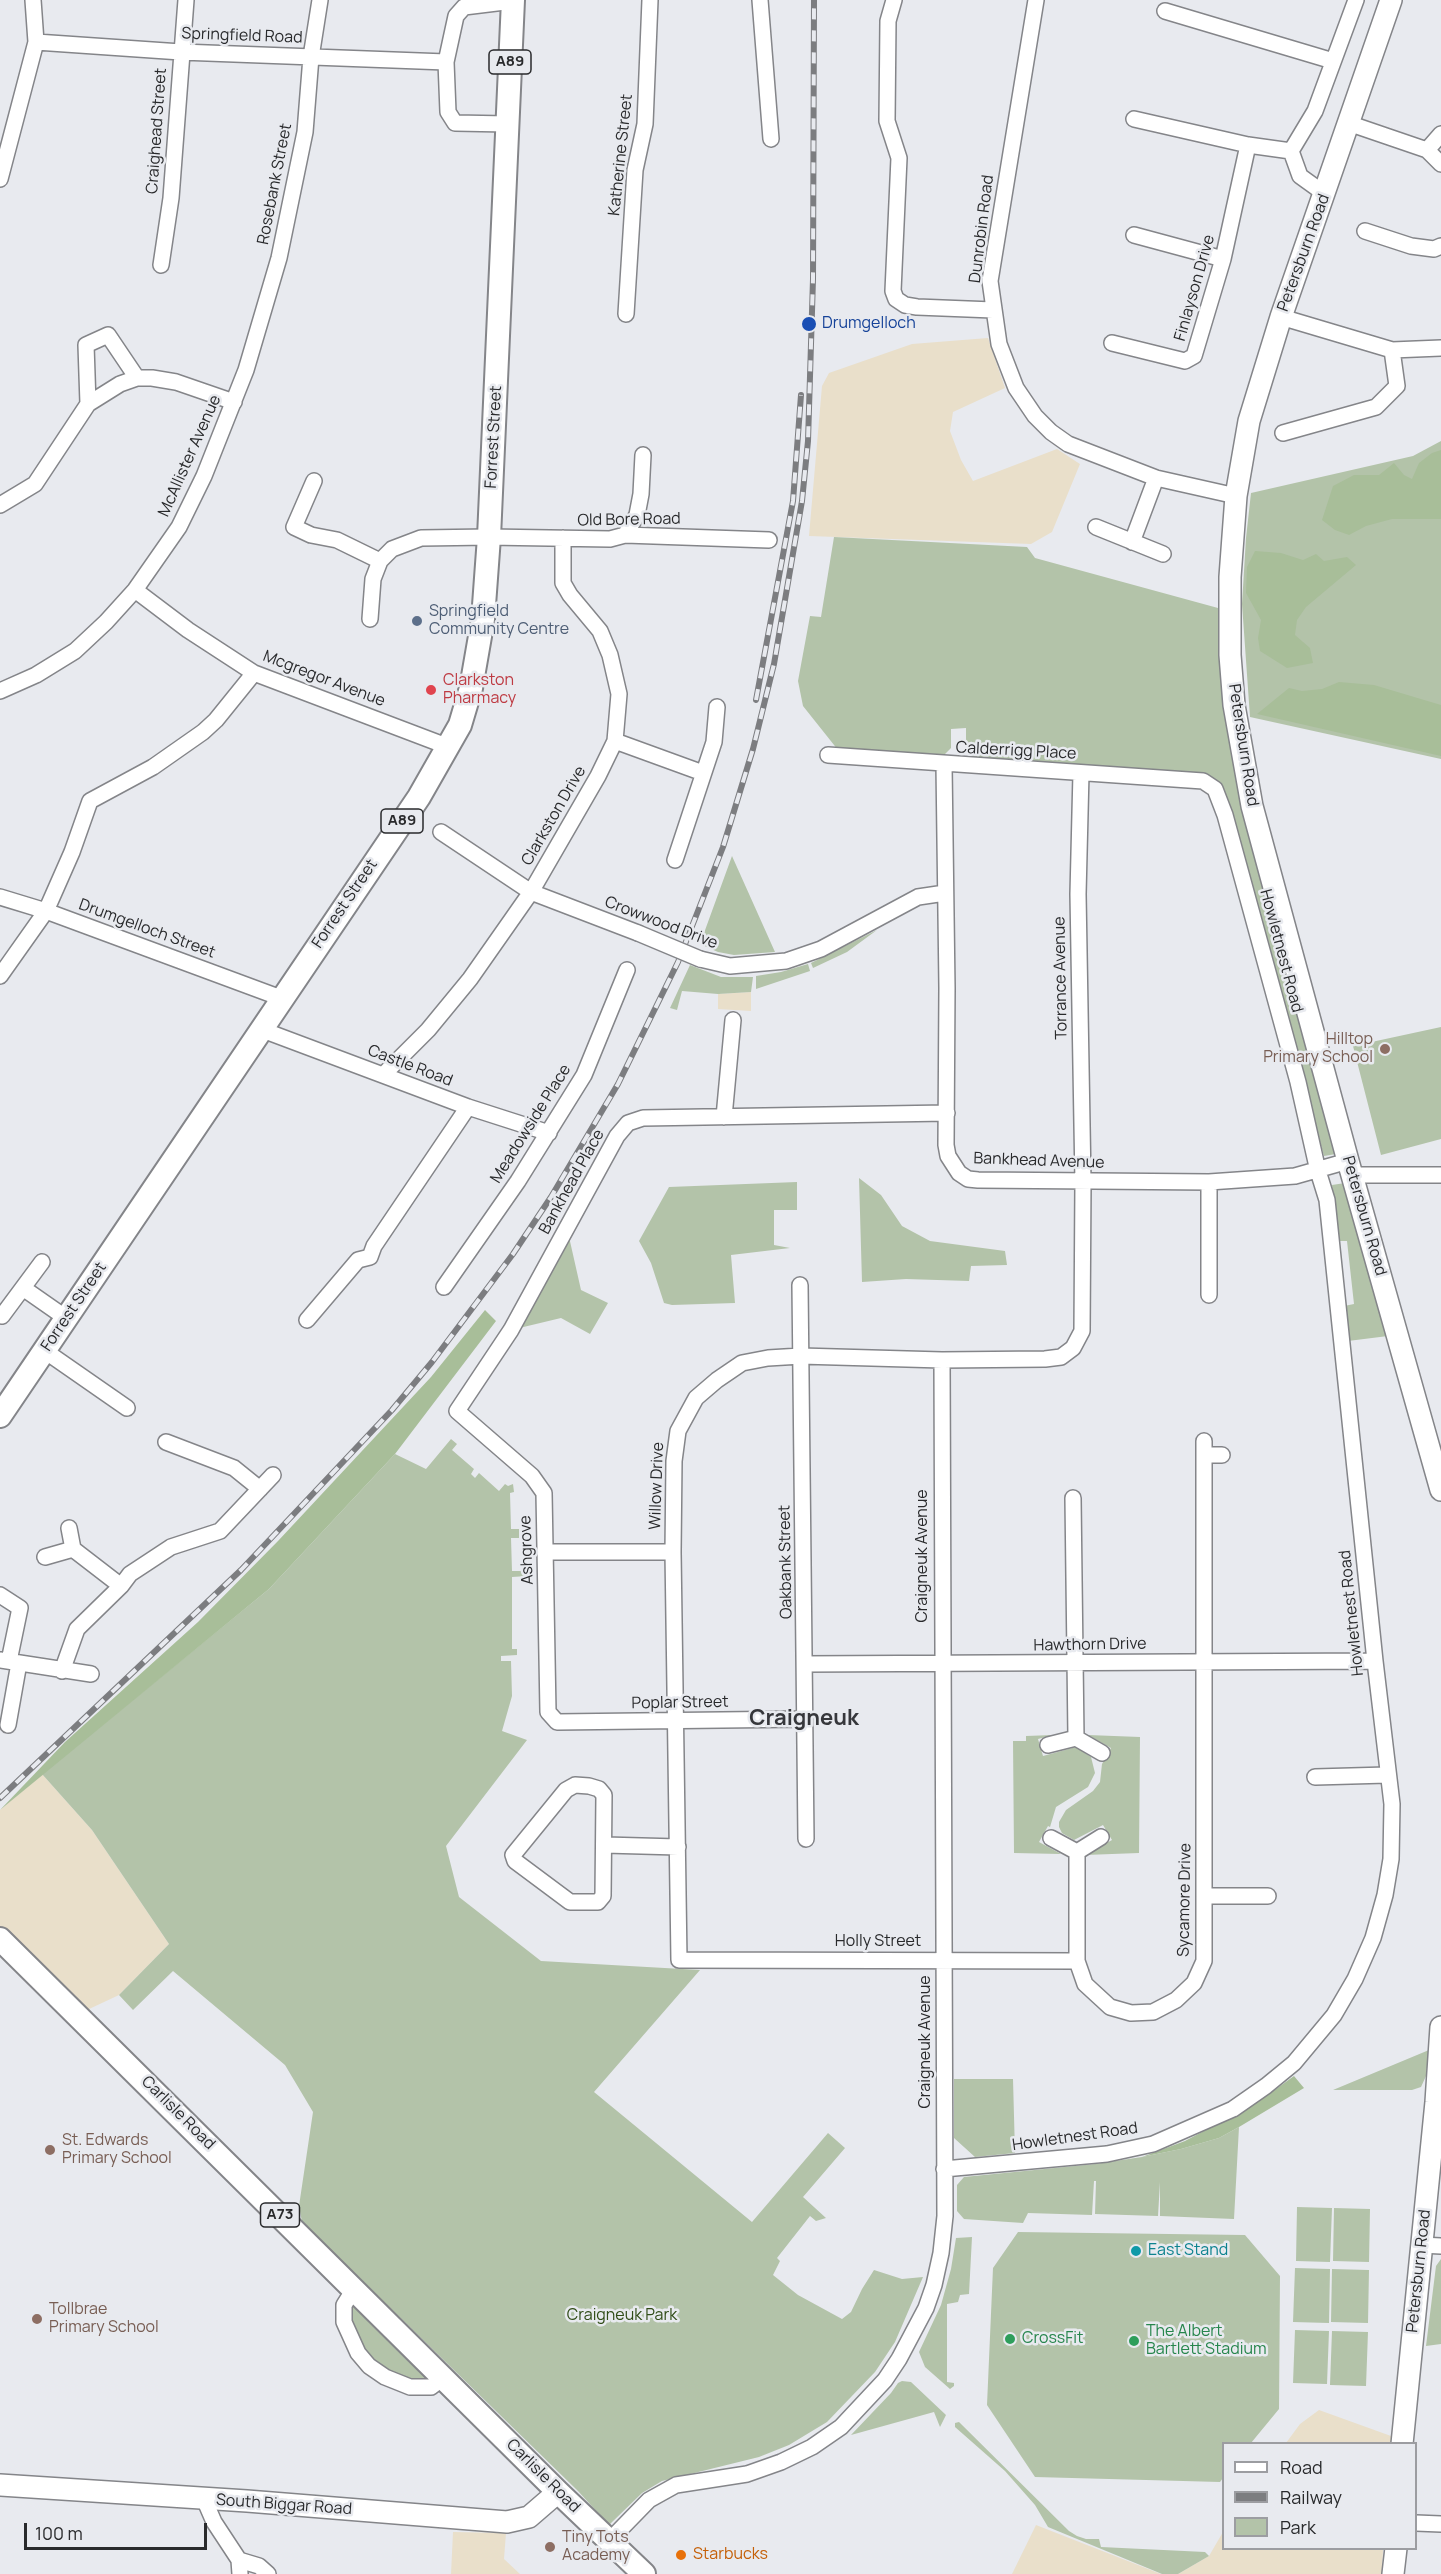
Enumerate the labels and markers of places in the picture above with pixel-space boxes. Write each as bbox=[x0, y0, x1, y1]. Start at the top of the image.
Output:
place label: Drumgelloch bbox=[822, 314, 916, 334]
marker: Drumgelloch bbox=[800, 315, 818, 333]
place label: Springfield Community Centre bbox=[429, 602, 569, 640]
marker: Springfield Community Centre bbox=[410, 614, 424, 628]
place label: Clarkston Pharmacy bbox=[443, 671, 516, 709]
marker: Clarkston Pharmacy bbox=[424, 683, 438, 697]
place label: Hilltop Primary School bbox=[1263, 1030, 1373, 1068]
marker: Hilltop Primary School bbox=[1378, 1042, 1392, 1056]
place label: St. Edwards Primary School bbox=[62, 2131, 172, 2169]
marker: St. Edwards Primary School bbox=[43, 2143, 57, 2157]
place label: East Stand bbox=[1148, 2241, 1228, 2261]
marker: East Stand bbox=[1129, 2244, 1143, 2258]
place label: Tollbrae Primary School bbox=[49, 2300, 159, 2338]
marker: Tollbrae Primary School bbox=[30, 2312, 44, 2326]
place label: The Albert Bartlett Stadium bbox=[1146, 2322, 1266, 2360]
place label: CrossFit bbox=[1022, 2329, 1083, 2349]
marker: CrossFit bbox=[1003, 2332, 1017, 2346]
marker: The Albert Bartlett Stadium bbox=[1127, 2334, 1141, 2348]
place label: Tiny Tots Academy bbox=[562, 2528, 630, 2566]
marker: Tiny Tots Academy bbox=[543, 2540, 557, 2554]
place label: Starbucks bbox=[693, 2545, 768, 2565]
marker: Starbucks bbox=[674, 2548, 688, 2562]

